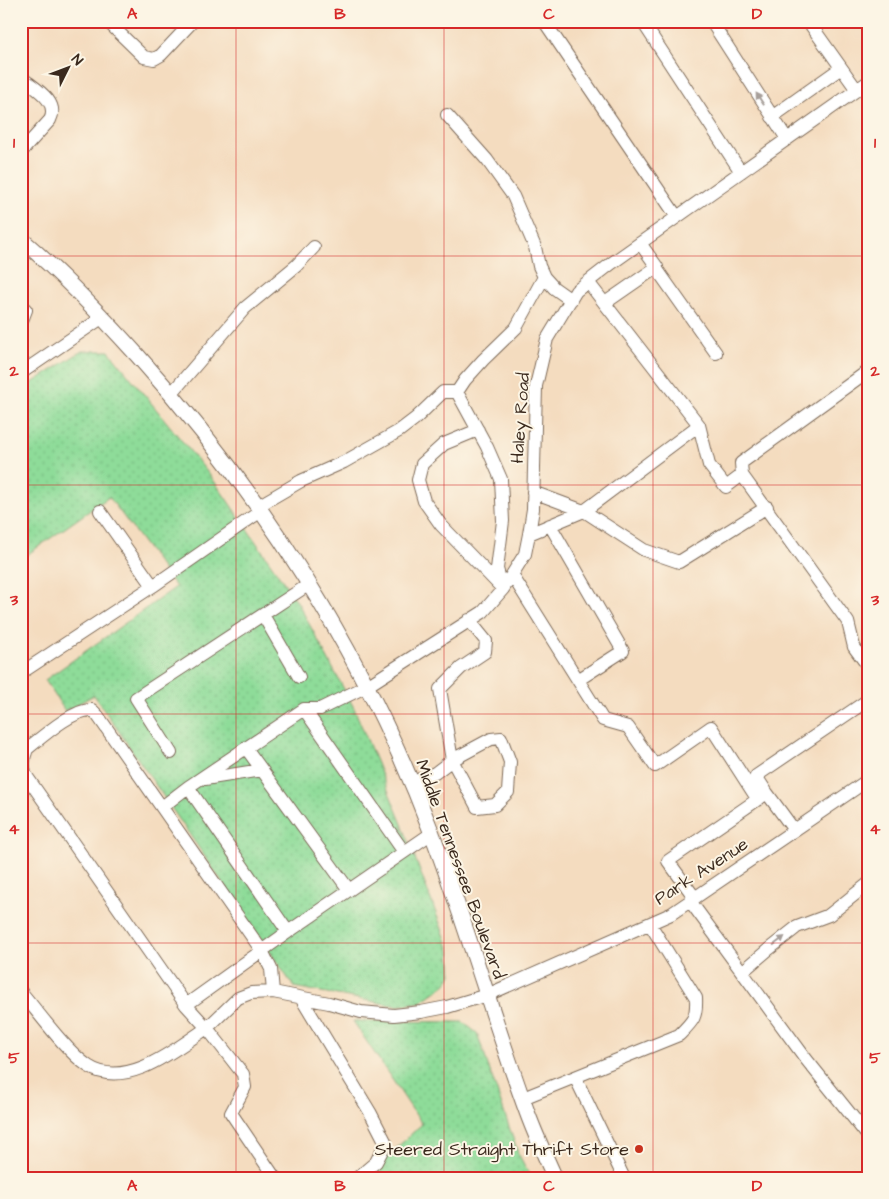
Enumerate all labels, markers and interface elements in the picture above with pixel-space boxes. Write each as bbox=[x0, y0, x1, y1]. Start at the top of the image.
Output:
text: A bbox=[127, 3, 138, 25]
text: B bbox=[334, 3, 346, 25]
text: C bbox=[543, 3, 555, 25]
text: D bbox=[752, 3, 763, 25]
north arrow bbox=[42, 42, 92, 92]
text: N bbox=[67, 50, 87, 70]
one-way arrow bbox=[755, 92, 765, 105]
text: 1 bbox=[13, 132, 16, 154]
text: 1 bbox=[874, 132, 877, 154]
text: 2 bbox=[8, 360, 19, 382]
text: 2 bbox=[869, 360, 880, 382]
street label: Haley Road bbox=[505, 372, 537, 464]
text: 3 bbox=[9, 589, 19, 611]
text: 3 bbox=[870, 589, 880, 611]
street label: Middle Tennessee Boulevard bbox=[409, 756, 512, 982]
text: 4 bbox=[9, 818, 20, 840]
text: 4 bbox=[870, 818, 881, 840]
street label: Park Avenue bbox=[649, 832, 753, 911]
one-way arrow bbox=[772, 935, 785, 946]
text: 5 bbox=[8, 1047, 20, 1069]
text: 5 bbox=[869, 1047, 881, 1069]
place label: Steered Straight Thrift Store bbox=[375, 1137, 629, 1163]
marker: Steered Straight Thrift Store bbox=[633, 1143, 645, 1155]
text: A bbox=[127, 1175, 138, 1197]
text: B bbox=[334, 1175, 346, 1197]
text: C bbox=[543, 1175, 555, 1197]
text: D bbox=[752, 1175, 763, 1197]

